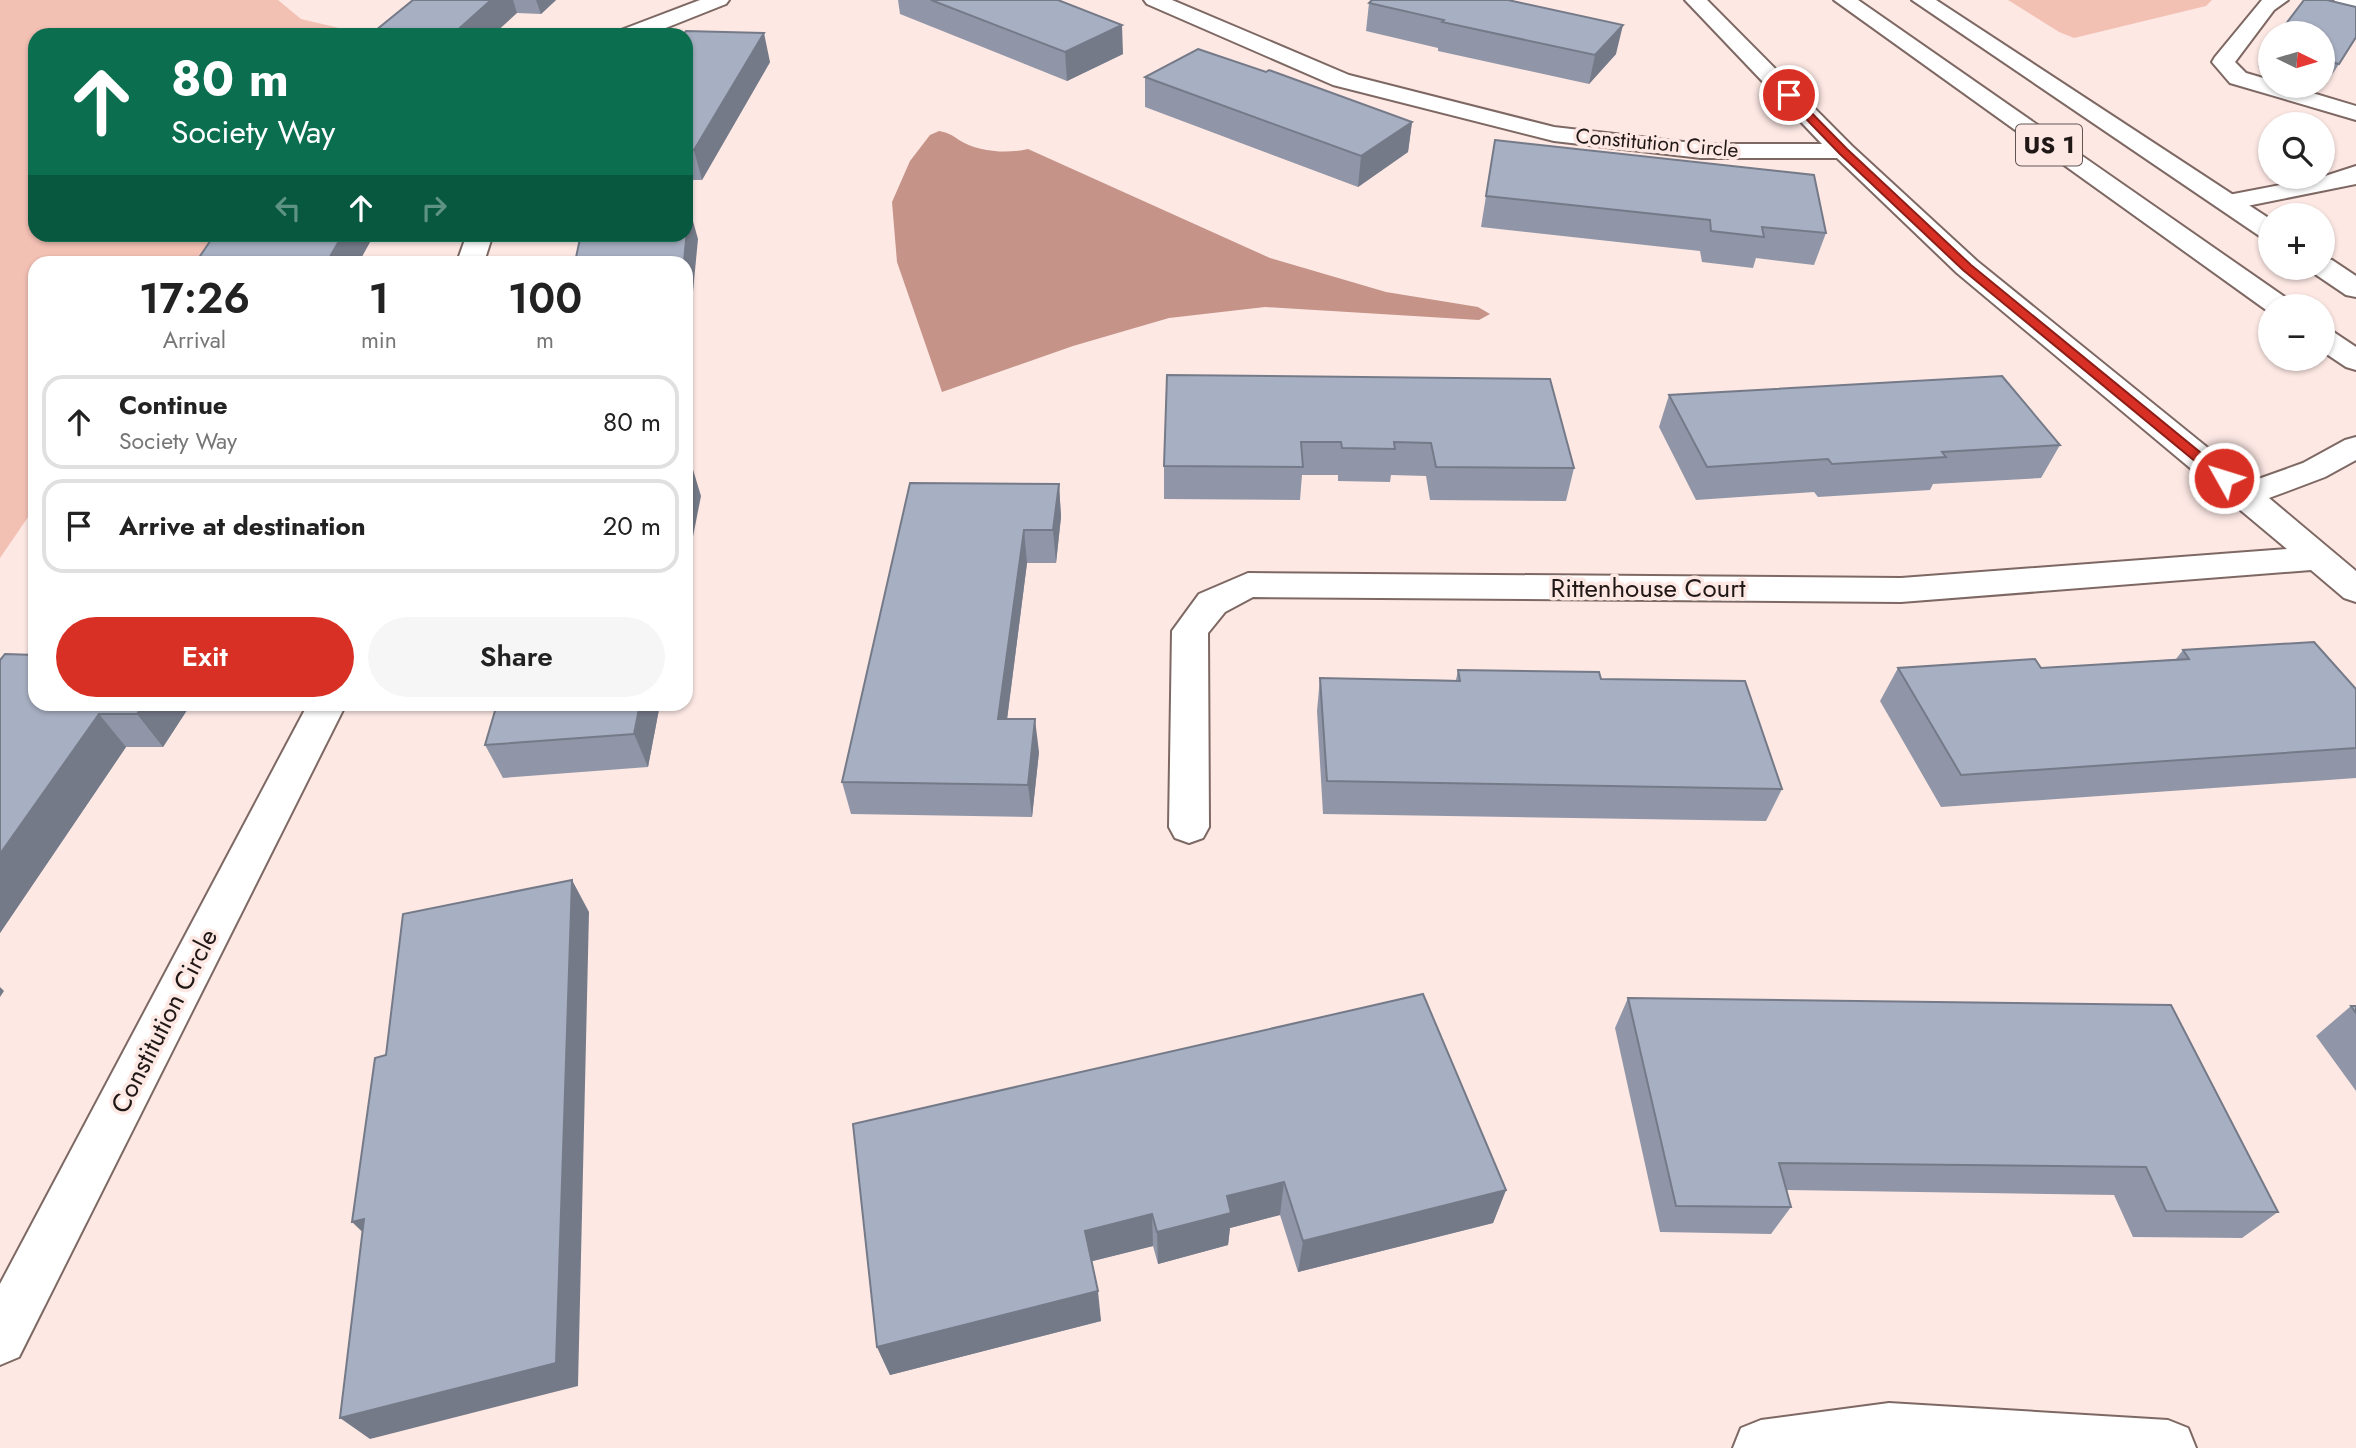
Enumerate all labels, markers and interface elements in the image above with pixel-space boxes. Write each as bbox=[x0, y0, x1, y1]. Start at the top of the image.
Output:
north arrow bbox=[2258, 21, 2334, 98]
map controls bbox=[2258, 21, 2335, 371]
text: 80 m bbox=[171, 44, 289, 114]
icon: ahead bbox=[56, 56, 147, 147]
pin bbox=[1759, 65, 1819, 125]
icon: arrive bbox=[1770, 76, 1808, 114]
text: Society Way bbox=[171, 109, 335, 155]
button: search bbox=[2258, 112, 2335, 189]
street label: Constitution Circle bbox=[1574, 121, 1740, 165]
road number: US 1 bbox=[2016, 125, 2082, 166]
icon: left bbox=[269, 189, 307, 227]
icon: ahead bbox=[342, 189, 380, 227]
icon: right bbox=[415, 189, 453, 227]
button: + bbox=[2258, 203, 2335, 280]
text: 17:26 bbox=[139, 268, 250, 329]
text: 1 bbox=[369, 268, 389, 329]
text: 100 bbox=[508, 268, 582, 329]
button: − bbox=[2258, 294, 2335, 371]
text: Arrival bbox=[163, 323, 226, 357]
text: min bbox=[361, 323, 397, 357]
text: m bbox=[536, 323, 554, 357]
text: Continue bbox=[119, 386, 228, 424]
icon: ahead bbox=[60, 403, 98, 441]
text: 80 m bbox=[603, 403, 661, 441]
text: Society Way bbox=[119, 424, 237, 458]
position arrow bbox=[2187, 441, 2261, 515]
icon: arrive bbox=[60, 507, 98, 545]
text: Arrive at destination bbox=[119, 507, 366, 545]
text: 20 m bbox=[603, 507, 661, 545]
street label: Rittenhouse Court bbox=[1551, 569, 1746, 607]
button: Exit bbox=[56, 617, 354, 697]
button: Share bbox=[368, 617, 665, 697]
street label: Constitution Circle bbox=[101, 922, 227, 1120]

